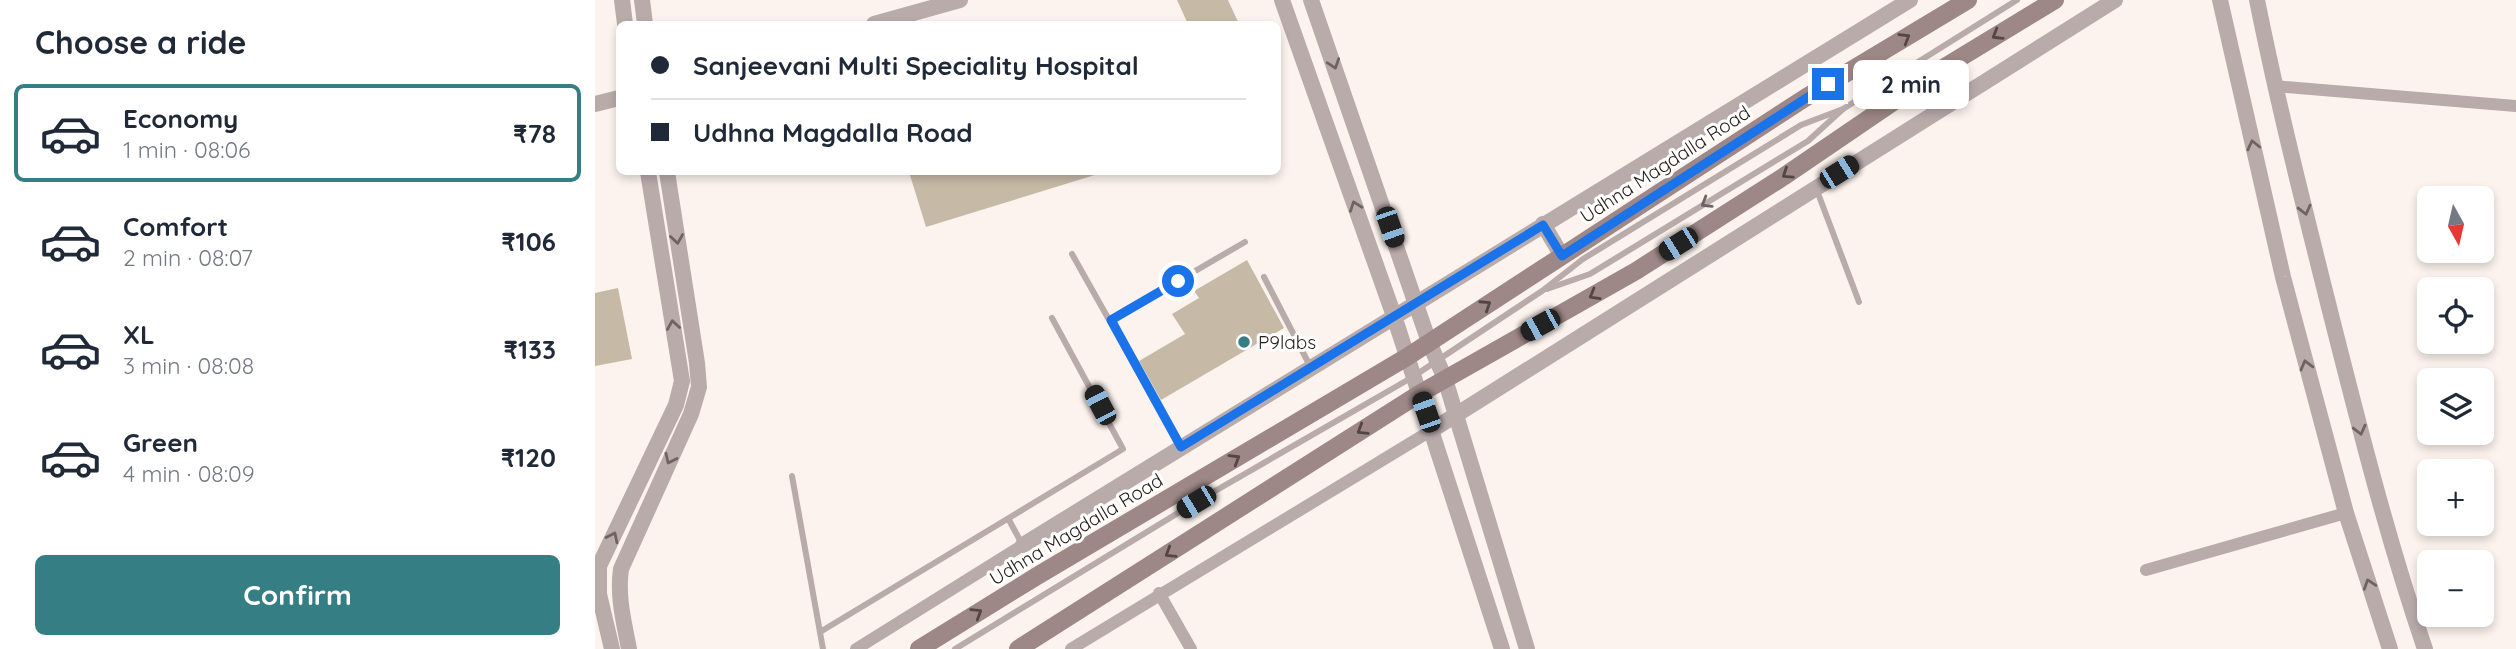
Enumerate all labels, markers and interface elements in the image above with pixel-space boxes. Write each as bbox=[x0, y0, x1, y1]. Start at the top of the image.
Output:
text: Choose a ride bbox=[35, 22, 247, 62]
one-way arrow bbox=[1992, 27, 2005, 40]
one-way arrow bbox=[1898, 33, 1911, 46]
text: Sanjeevani Multi Speciality Hospital bbox=[693, 49, 1139, 82]
one-way arrow bbox=[1326, 58, 1340, 70]
callout: 2 min bbox=[1853, 60, 1968, 108]
route end bbox=[1812, 68, 1844, 100]
text: 2 min bbox=[1881, 70, 1941, 99]
street label: Udhna Magdalla Road bbox=[1575, 100, 1755, 228]
icon: car bbox=[39, 102, 102, 165]
text: Economy bbox=[123, 102, 238, 135]
text: Udhna Magdalla Road bbox=[693, 116, 973, 149]
text: ₹78 bbox=[513, 117, 556, 150]
text: 1 min · 08:06 bbox=[123, 135, 251, 164]
one-way arrow bbox=[2246, 139, 2261, 151]
car bbox=[1816, 152, 1863, 192]
one-way arrow bbox=[1782, 166, 1795, 179]
north arrow bbox=[2417, 186, 2494, 262]
map controls bbox=[2417, 186, 2494, 627]
one-way arrow bbox=[1701, 195, 1714, 208]
one-way arrow bbox=[1349, 200, 1363, 212]
car bbox=[1374, 204, 1407, 250]
one-way arrow bbox=[2297, 204, 2311, 216]
icon: car bbox=[39, 210, 102, 273]
text: Comfort bbox=[123, 210, 228, 243]
car bbox=[1655, 224, 1702, 264]
text: ₹106 bbox=[501, 225, 556, 258]
one-way arrow bbox=[669, 233, 684, 245]
text: 2 min · 08:07 bbox=[123, 243, 253, 272]
route start bbox=[1162, 265, 1194, 297]
button: locate bbox=[2417, 277, 2494, 354]
one-way arrow bbox=[1588, 286, 1601, 299]
one-way arrow bbox=[1479, 300, 1492, 313]
car bbox=[1517, 306, 1564, 344]
icon: car bbox=[39, 318, 102, 381]
text: XL bbox=[123, 318, 155, 351]
one-way arrow bbox=[666, 319, 681, 331]
place label: P9labs bbox=[1258, 330, 1316, 354]
text: ₹133 bbox=[504, 333, 556, 366]
marker: P9labs bbox=[1236, 334, 1252, 350]
text: 3 min · 08:08 bbox=[123, 351, 254, 380]
one-way arrow bbox=[2300, 360, 2315, 372]
button: layers bbox=[2417, 368, 2494, 445]
car bbox=[1081, 382, 1120, 428]
car bbox=[1410, 389, 1443, 435]
one-way arrow bbox=[1357, 422, 1370, 435]
one-way arrow bbox=[2352, 424, 2366, 436]
icon: car bbox=[39, 426, 102, 489]
text: Green bbox=[123, 426, 198, 459]
text: ₹120 bbox=[501, 441, 556, 474]
one-way arrow bbox=[664, 452, 678, 464]
one-way arrow bbox=[1227, 454, 1240, 467]
text: 4 min · 08:09 bbox=[123, 459, 255, 488]
button: + bbox=[2417, 459, 2494, 536]
street label: Udhna Magdalla Road bbox=[985, 468, 1167, 590]
car bbox=[1173, 482, 1220, 522]
one-way arrow bbox=[605, 532, 619, 544]
one-way arrow bbox=[1165, 544, 1178, 557]
button: − bbox=[2417, 550, 2494, 627]
button: Confirm bbox=[35, 555, 560, 635]
one-way arrow bbox=[2363, 578, 2377, 591]
one-way arrow bbox=[969, 609, 982, 622]

